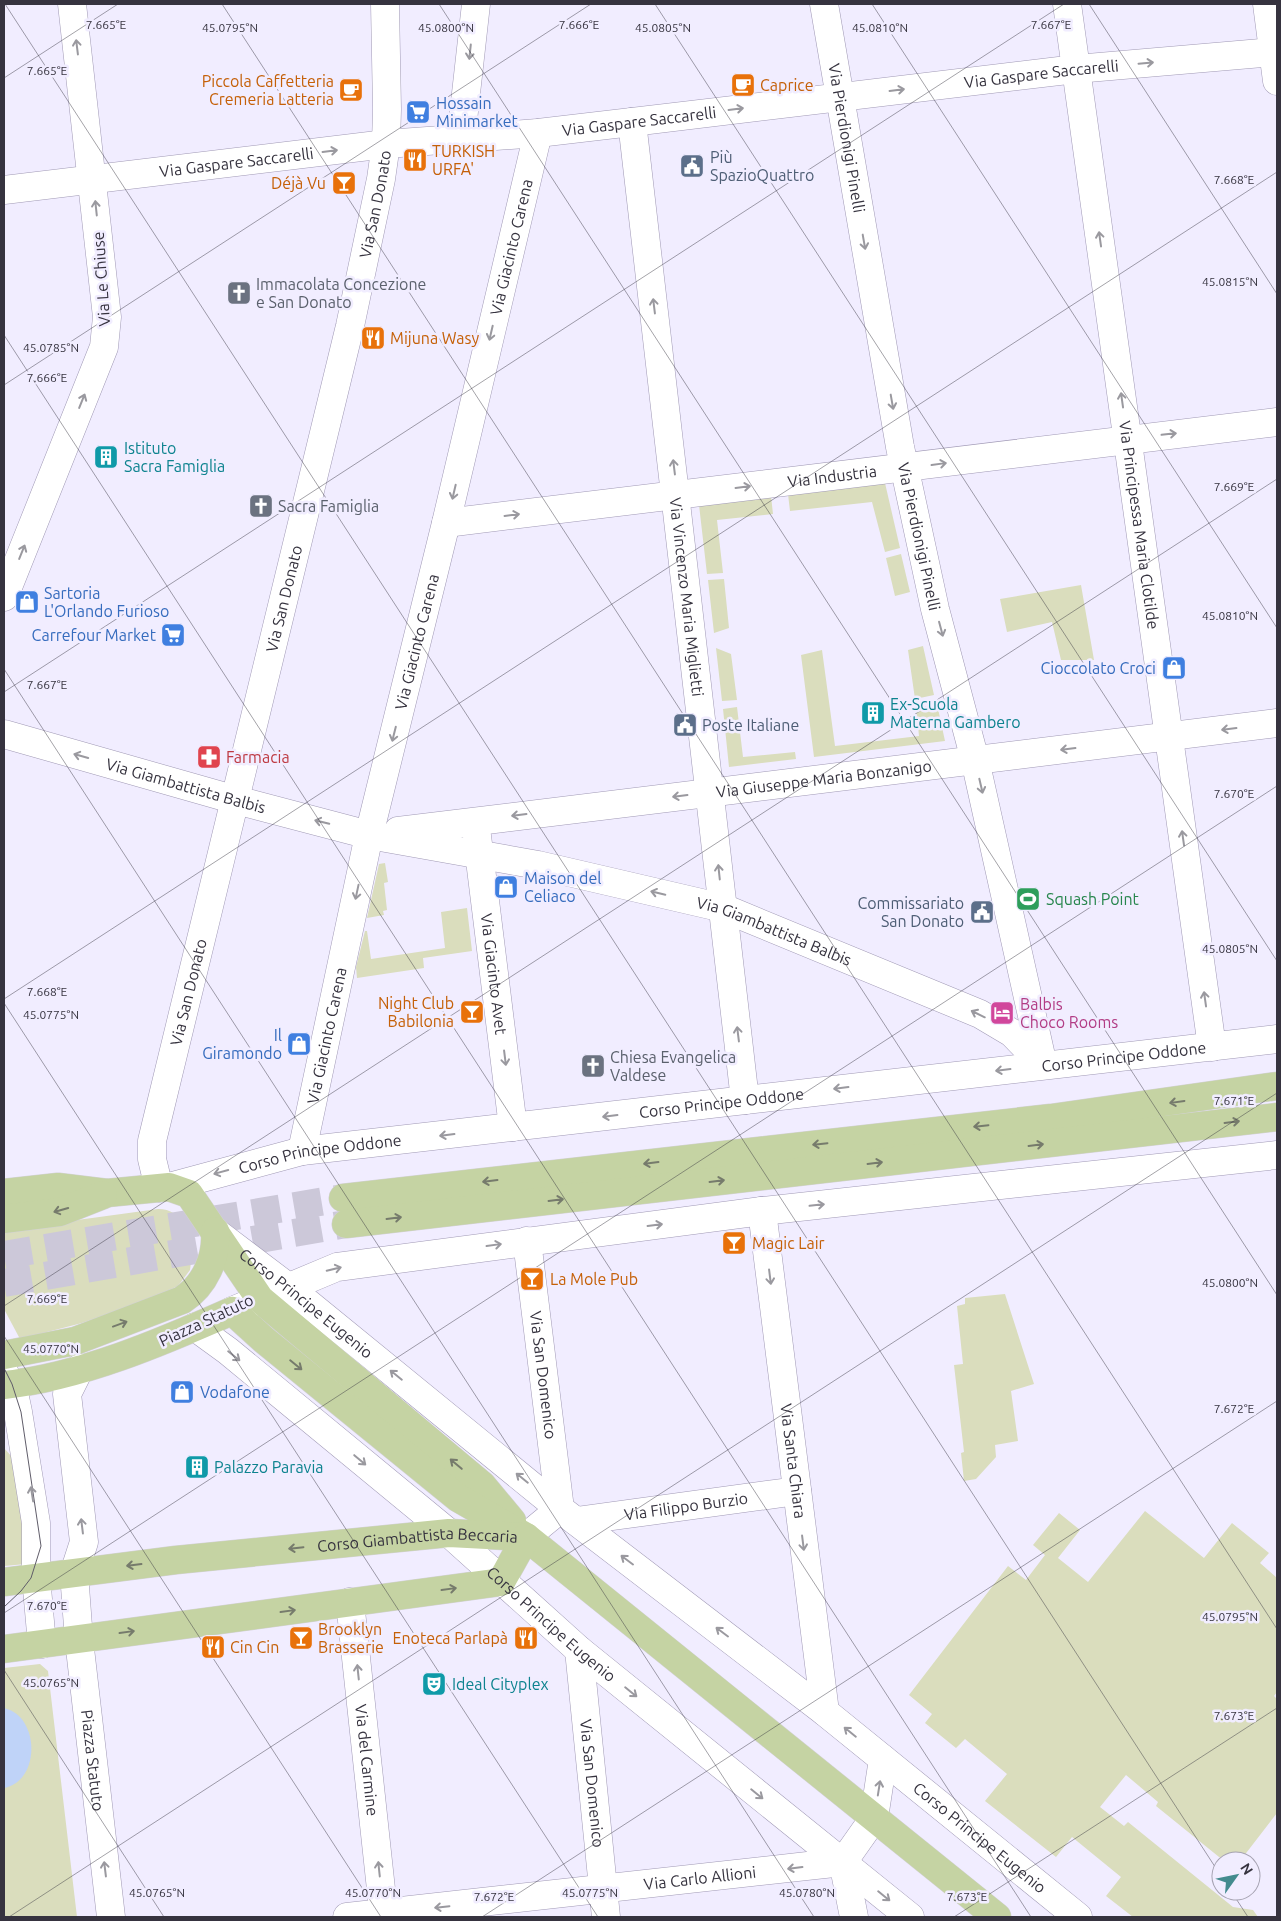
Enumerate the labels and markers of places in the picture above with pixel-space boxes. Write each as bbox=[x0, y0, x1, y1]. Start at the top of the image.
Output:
place label: Piccola Caffetteria Cremeria Latteria bbox=[202, 72, 334, 108]
cafe icon: Caprice bbox=[730, 72, 756, 98]
place label: Caprice bbox=[760, 76, 814, 94]
cafe icon: Piccola Caffetteria Cremeria Latteria bbox=[338, 77, 364, 103]
place label: Hossain Minimarket bbox=[436, 94, 519, 130]
supermarket icon: Hossain Minimarket bbox=[405, 99, 431, 125]
place label: TURKISH URFA' bbox=[432, 142, 495, 178]
restaurant icon: TURKISH URFA' bbox=[402, 147, 428, 173]
place label: Più SpazioQuattro bbox=[710, 148, 814, 184]
public building icon: Più SpazioQuattro bbox=[679, 153, 705, 179]
bar icon: Déjà Vu bbox=[331, 170, 357, 196]
place label: Déjà Vu bbox=[271, 174, 326, 192]
place label: Immacolata Concezione e San Donato bbox=[256, 275, 426, 311]
church icon: Immacolata Concezione e San Donato bbox=[226, 280, 252, 306]
restaurant icon: Mijuna Wasy bbox=[360, 325, 386, 351]
place label: Mijuna Wasy bbox=[390, 329, 479, 347]
place label: Istituto Sacra Famiglia bbox=[124, 439, 225, 475]
building icon: Istituto Sacra Famiglia bbox=[93, 444, 119, 470]
church icon: Sacra Famiglia bbox=[248, 493, 274, 519]
place label: Sacra Famiglia bbox=[278, 497, 379, 515]
place label: Sartoria L'Orlando Furioso bbox=[44, 584, 169, 620]
shop icon: Sartoria L'Orlando Furioso bbox=[14, 589, 40, 615]
supermarket icon: Carrefour Market bbox=[160, 622, 186, 648]
place label: Carrefour Market bbox=[32, 626, 157, 644]
shop icon: Cioccolato Croci bbox=[1161, 655, 1187, 681]
place label: Cioccolato Croci bbox=[1041, 659, 1156, 677]
place label: Ex-Scuola Materna Gambero bbox=[890, 695, 1021, 731]
building icon: Ex-Scuola Materna Gambero bbox=[860, 700, 886, 726]
public building icon: Poste Italiane bbox=[672, 712, 698, 738]
place label: Poste Italiane bbox=[702, 716, 799, 734]
pharmacy icon: Farmacia bbox=[196, 744, 222, 770]
place label: Farmacia bbox=[226, 748, 290, 766]
place label: Maison del Celiaco bbox=[524, 869, 602, 905]
shop icon: Maison del Celiaco bbox=[493, 874, 519, 900]
sports icon: Squash Point bbox=[1015, 886, 1041, 912]
place label: Squash Point bbox=[1046, 890, 1140, 908]
place label: Commissariato San Donato bbox=[857, 894, 964, 930]
public building icon: Commissariato San Donato bbox=[969, 899, 995, 925]
place label: Night Club Babilonia bbox=[378, 994, 454, 1030]
place label: Balbis Choco Rooms bbox=[1020, 995, 1118, 1031]
bar icon: Night Club Babilonia bbox=[459, 999, 485, 1025]
hotel icon: Balbis Choco Rooms bbox=[989, 1000, 1015, 1026]
place label: Il Giramondo bbox=[202, 1026, 282, 1062]
shop icon: Il Giramondo bbox=[286, 1031, 312, 1057]
place label: Chiesa Evangelica Valdese bbox=[610, 1048, 736, 1084]
church icon: Chiesa Evangelica Valdese bbox=[580, 1053, 606, 1079]
bar icon: Magic Lair bbox=[721, 1230, 747, 1256]
place label: Magic Lair bbox=[752, 1234, 825, 1252]
bar icon: La Mole Pub bbox=[519, 1266, 545, 1292]
place label: La Mole Pub bbox=[550, 1270, 638, 1288]
shop icon: Vodafone bbox=[169, 1379, 195, 1405]
place label: Vodafone bbox=[200, 1383, 270, 1401]
building icon: Palazzo Paravia bbox=[184, 1454, 210, 1480]
place label: Palazzo Paravia bbox=[214, 1458, 324, 1476]
place label: Brooklyn Brasserie bbox=[318, 1620, 384, 1656]
bar icon: Brooklyn Brasserie bbox=[288, 1625, 314, 1651]
restaurant icon: Enoteca Parlapà bbox=[513, 1625, 539, 1651]
place label: Enoteca Parlapà bbox=[392, 1629, 508, 1647]
restaurant icon: Cin Cin bbox=[200, 1634, 226, 1660]
place label: Cin Cin bbox=[230, 1638, 279, 1656]
theatre icon: Ideal Cityplex bbox=[421, 1671, 447, 1697]
place label: Ideal Cityplex bbox=[452, 1675, 549, 1693]

